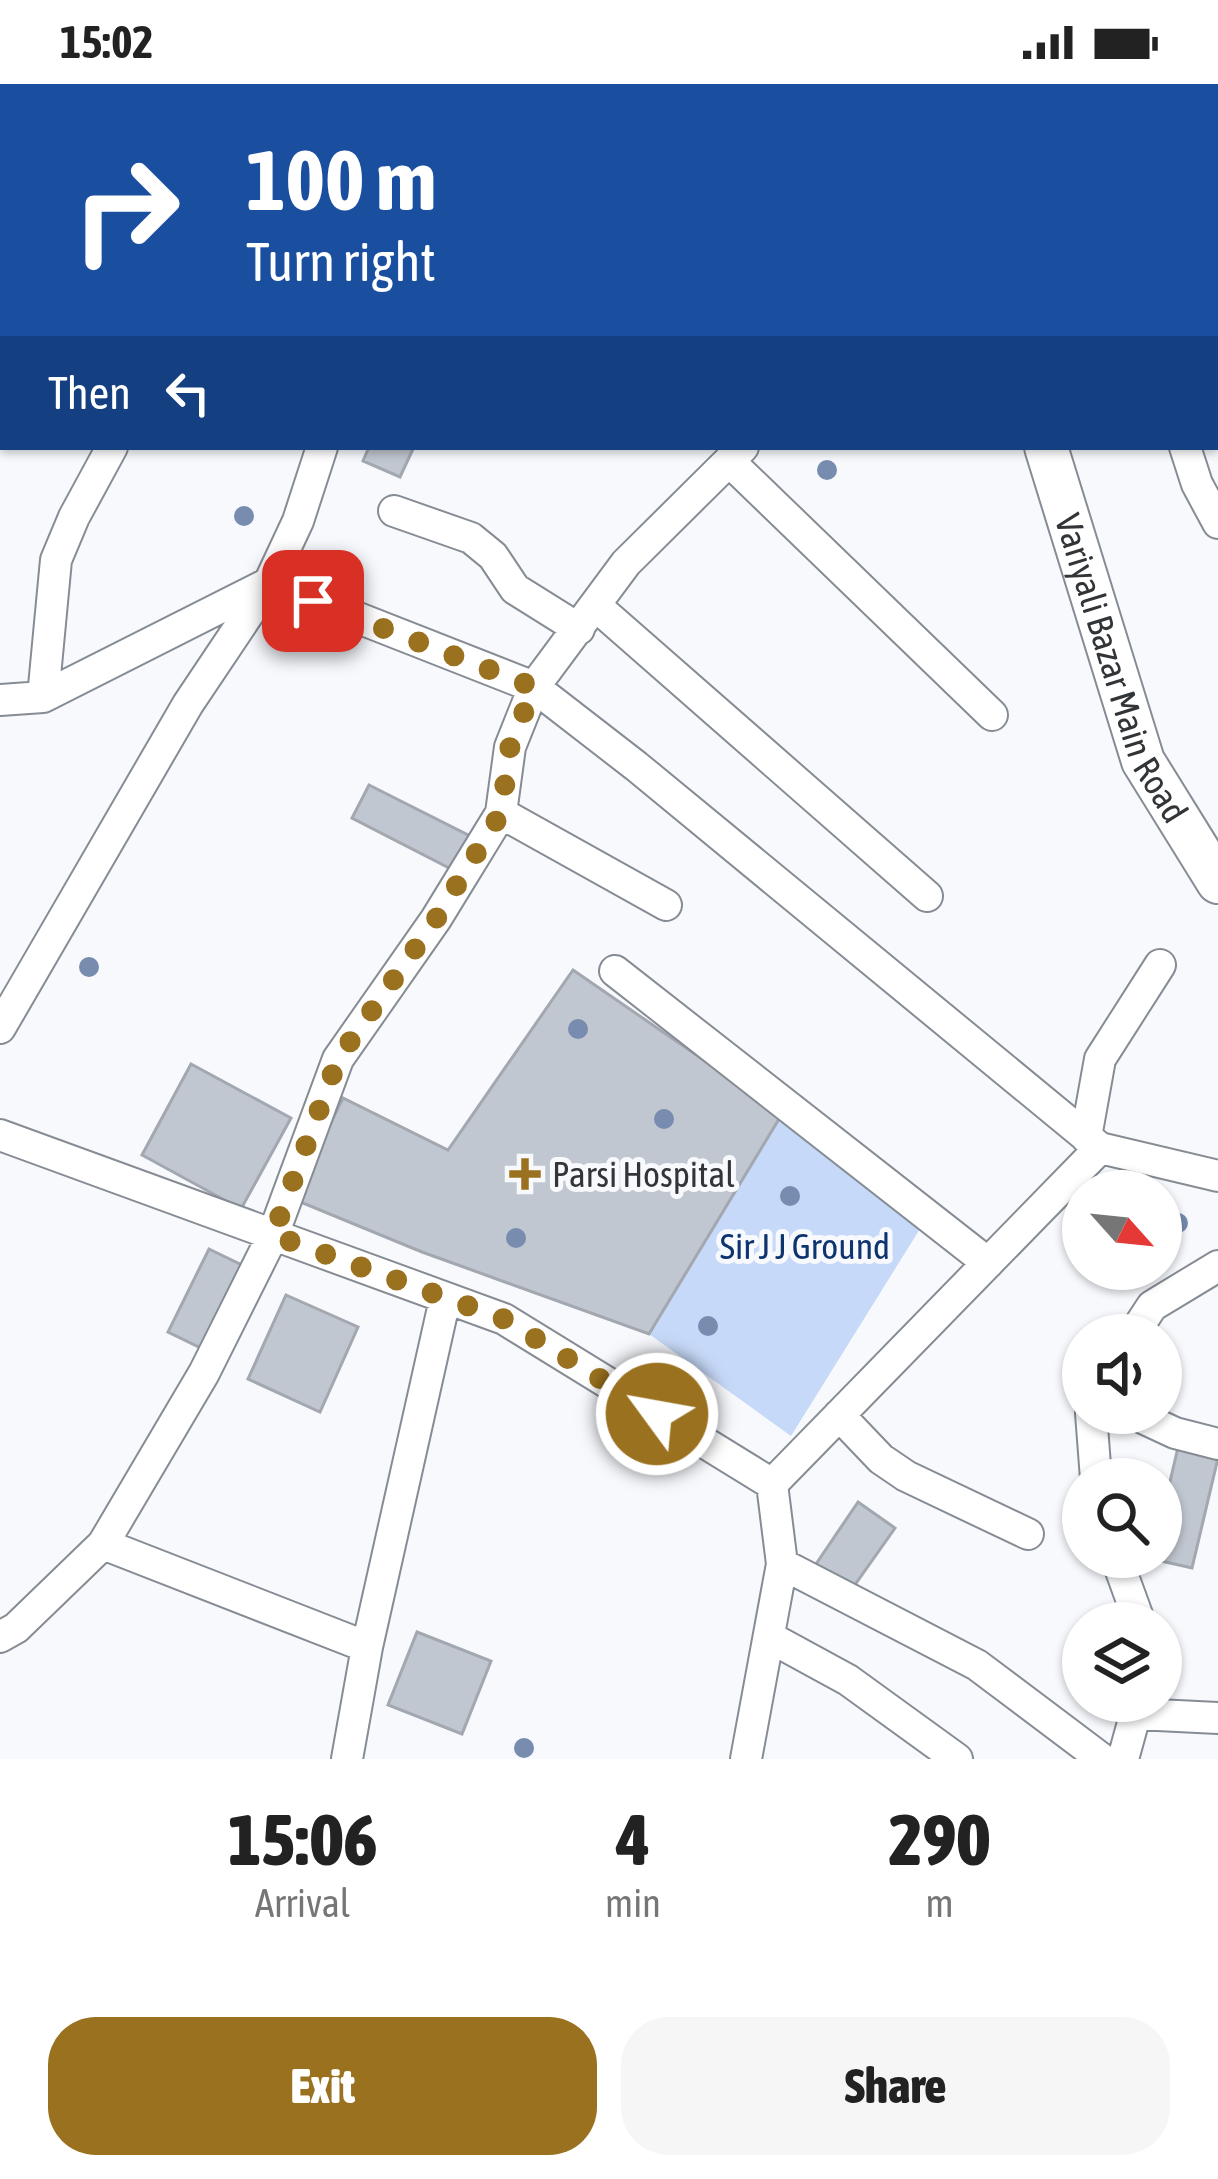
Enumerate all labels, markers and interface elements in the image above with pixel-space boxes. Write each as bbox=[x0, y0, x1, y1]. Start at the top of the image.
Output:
text: 15:02 bbox=[60, 16, 154, 68]
icon: right bbox=[48, 132, 204, 288]
text: 100 m bbox=[246, 132, 436, 228]
text: Turn right bbox=[246, 231, 436, 292]
icon: left bbox=[155, 360, 221, 426]
text: Then bbox=[48, 367, 131, 419]
street label: Variyali Bazar Main Road bbox=[1047, 509, 1197, 830]
pin bbox=[262, 550, 364, 652]
icon: arrive bbox=[280, 568, 346, 634]
place label: Parsi Hospital bbox=[552, 1153, 735, 1195]
marker: Parsi Hospital bbox=[509, 1158, 541, 1190]
north arrow bbox=[1062, 1170, 1182, 1290]
map controls bbox=[1062, 1170, 1182, 1722]
park label: Sir J J Ground bbox=[720, 1225, 890, 1267]
button: sound bbox=[1062, 1314, 1182, 1434]
position arrow bbox=[594, 1351, 720, 1477]
button: search bbox=[1062, 1458, 1182, 1578]
button: layers bbox=[1062, 1602, 1182, 1722]
text: 15:06 bbox=[228, 1798, 377, 1880]
text: 4 bbox=[616, 1798, 650, 1880]
text: 290 bbox=[889, 1798, 990, 1880]
text: Arrival bbox=[255, 1881, 350, 1925]
text: min bbox=[605, 1881, 661, 1925]
text: m bbox=[925, 1881, 954, 1925]
button: Exit bbox=[48, 2017, 597, 2155]
button: Share bbox=[621, 2017, 1170, 2155]

